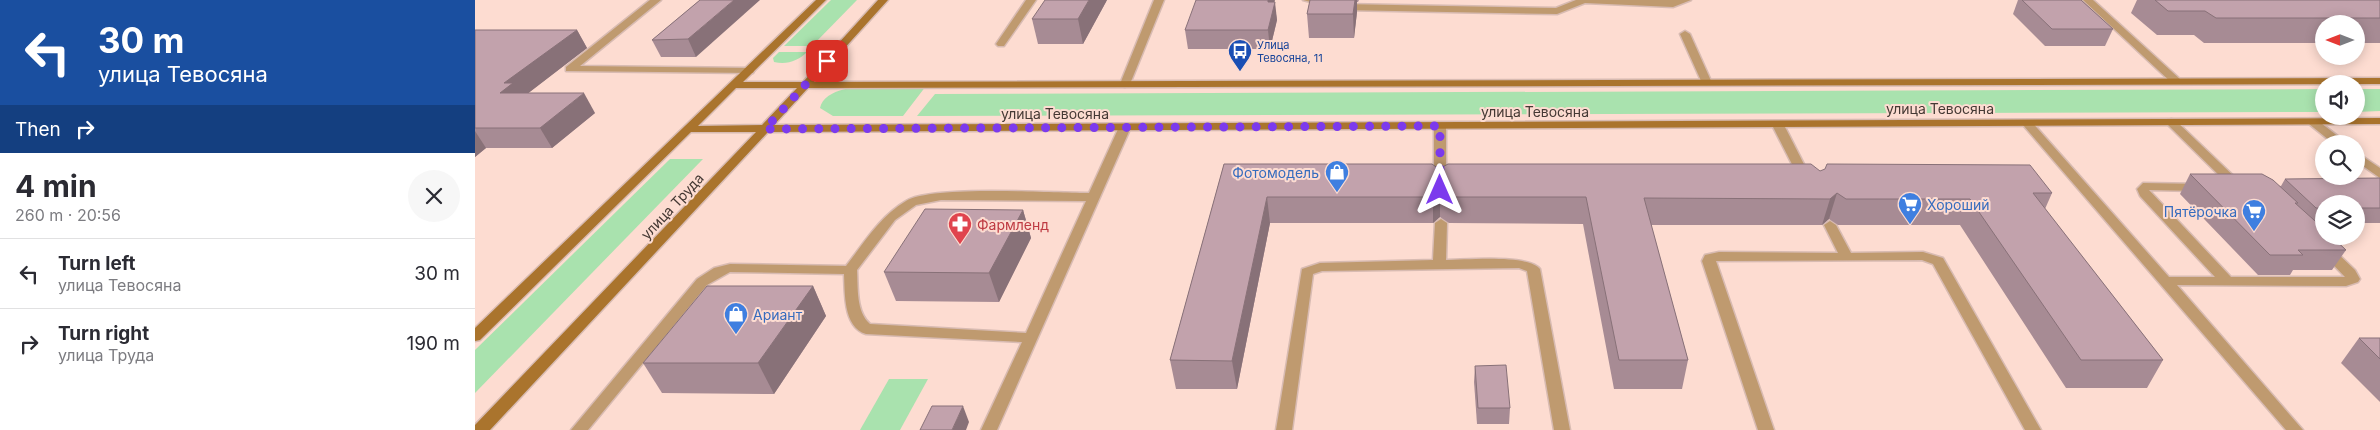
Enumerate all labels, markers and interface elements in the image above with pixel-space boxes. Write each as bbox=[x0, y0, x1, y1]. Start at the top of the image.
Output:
north arrow bbox=[2315, 15, 2365, 65]
map controls bbox=[2315, 15, 2365, 245]
text: 30 m bbox=[98, 19, 184, 61]
icon: left bbox=[15, 20, 80, 85]
bus stop icon: Улица Тевосяна, 11 bbox=[1227, 38, 1253, 72]
place label: Улица Тевосяна, 11 bbox=[1257, 38, 1323, 65]
pin bbox=[806, 40, 848, 82]
icon: arrive bbox=[813, 47, 841, 75]
text: улица Тевосяна bbox=[98, 61, 268, 87]
button: sound bbox=[2315, 75, 2365, 125]
street label: улица Тевосяна bbox=[1886, 100, 1994, 117]
street label: улица Тевосяна bbox=[1481, 103, 1589, 120]
street label: улица Тевосяна bbox=[1001, 105, 1109, 122]
icon: right bbox=[71, 115, 99, 143]
text: Then bbox=[15, 118, 61, 141]
button: search bbox=[2315, 135, 2365, 185]
shop icon: Фотомодель bbox=[1324, 159, 1350, 193]
position arrow bbox=[1413, 163, 1465, 215]
place label: Фотомодель bbox=[1232, 164, 1319, 181]
text: 4 min bbox=[15, 168, 97, 204]
street label: улица Труда bbox=[637, 169, 707, 243]
button: close bbox=[408, 170, 460, 222]
supermarket icon: Хороший bbox=[1897, 191, 1923, 225]
button: layers bbox=[2315, 195, 2365, 245]
place label: Хороший bbox=[1927, 196, 1990, 213]
supermarket icon: Пятёрочка bbox=[2241, 198, 2267, 232]
place label: Пятёрочка bbox=[2164, 203, 2237, 220]
text: 260 m · 20:56 bbox=[15, 205, 121, 225]
pharmacy icon: Фармленд bbox=[947, 211, 973, 245]
place label: Фармленд bbox=[977, 216, 1049, 233]
text: Turn left bbox=[58, 252, 136, 275]
icon: left bbox=[15, 260, 43, 288]
text: 30 m bbox=[414, 262, 460, 285]
text: улица Тевосяна bbox=[58, 275, 181, 295]
shop icon: Ариант bbox=[723, 301, 749, 335]
place label: Ариант bbox=[753, 306, 803, 323]
text: Turn right bbox=[58, 322, 149, 345]
icon: right bbox=[15, 330, 43, 358]
text: 190 m bbox=[407, 332, 460, 355]
text: улица Труда bbox=[58, 345, 154, 365]

